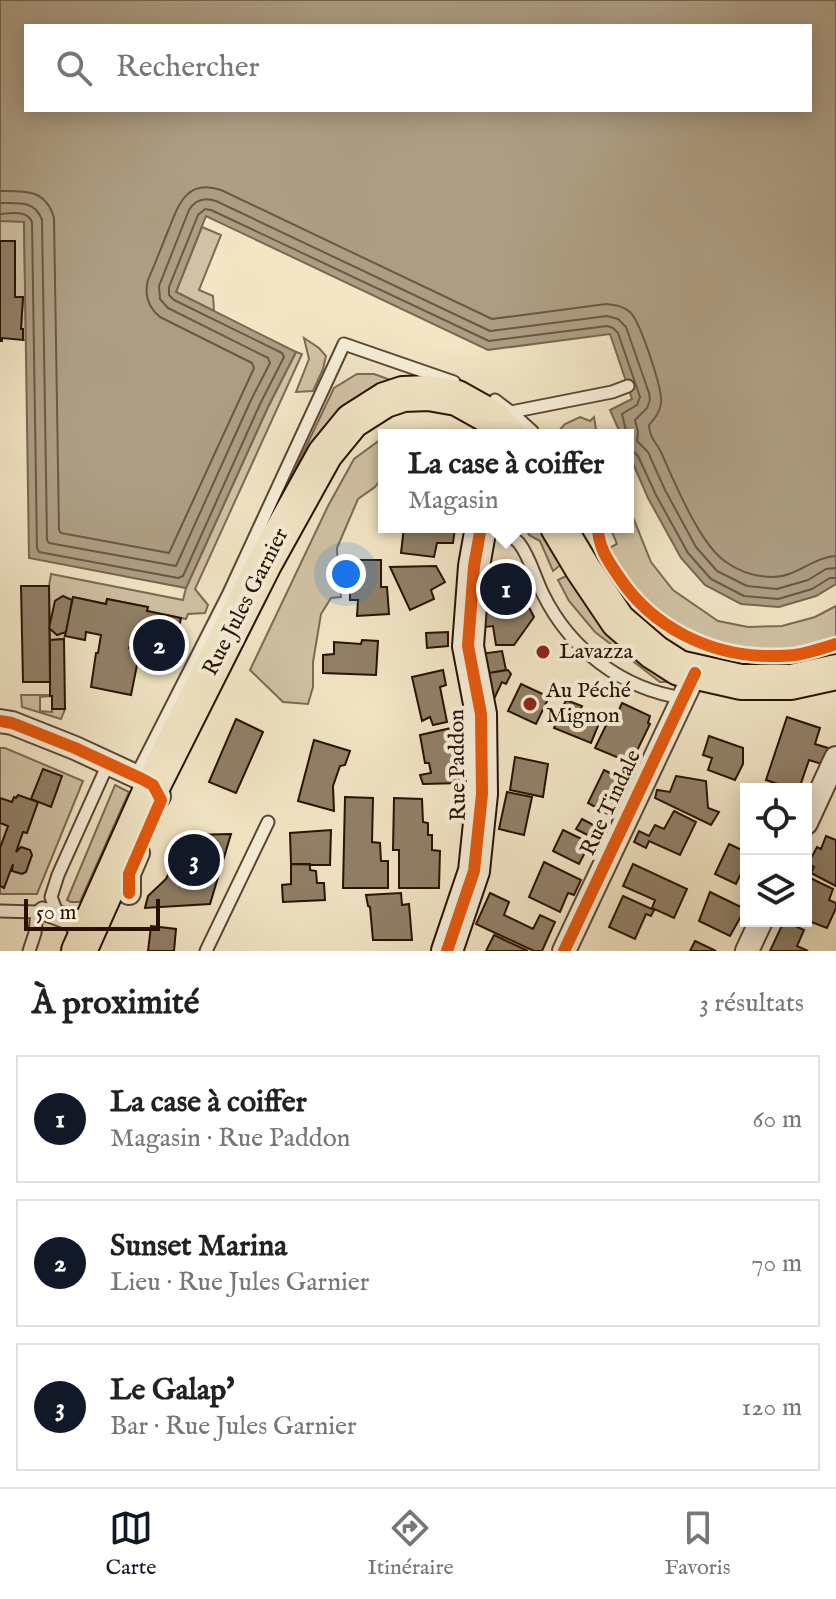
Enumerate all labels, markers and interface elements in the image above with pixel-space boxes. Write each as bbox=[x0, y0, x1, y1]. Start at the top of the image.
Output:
search box bbox=[24, 24, 812, 112]
icon: search bbox=[52, 46, 96, 90]
text: Rechercher bbox=[116, 49, 260, 87]
popup bbox=[378, 429, 634, 533]
text: La case à coiffer bbox=[408, 446, 604, 484]
text: Magasin bbox=[408, 484, 499, 517]
street label: Rue Jules Garnier bbox=[197, 523, 295, 681]
your location bbox=[326, 554, 366, 594]
pin: 1 bbox=[480, 559, 532, 619]
pin: 2 bbox=[133, 615, 185, 675]
place label: Lavazza bbox=[559, 638, 633, 666]
marker: Lavazza bbox=[534, 643, 552, 661]
place label: Au Péché Mignon bbox=[545, 677, 631, 730]
marker: Au Péché Mignon bbox=[521, 695, 539, 713]
street label: Rue Paddon bbox=[443, 708, 473, 821]
street label: Rue Tindale bbox=[574, 746, 648, 860]
map controls bbox=[740, 783, 812, 927]
button: locate bbox=[740, 783, 812, 855]
pin: 3 bbox=[168, 830, 220, 890]
button: layers bbox=[740, 855, 812, 927]
scale bar bbox=[24, 895, 160, 931]
text: 50 m bbox=[36, 899, 77, 927]
text: À proximité bbox=[32, 982, 199, 1025]
text: 3 résultats bbox=[699, 987, 804, 1020]
text: La case à coiffer bbox=[110, 1084, 307, 1122]
text: 1 bbox=[55, 1103, 65, 1136]
text: 60 m bbox=[753, 1103, 802, 1136]
text: Magasin · Rue Paddon bbox=[110, 1122, 350, 1155]
text: Sunset Marina bbox=[110, 1228, 287, 1266]
text: 2 bbox=[54, 1247, 66, 1280]
text: 70 m bbox=[751, 1247, 802, 1280]
text: Lieu · Rue Jules Garnier bbox=[110, 1266, 369, 1299]
text: Le Galap' bbox=[110, 1372, 234, 1410]
text: 3 bbox=[55, 1391, 65, 1424]
text: 120 m bbox=[742, 1391, 802, 1424]
text: Bar · Rue Jules Garnier bbox=[110, 1410, 357, 1443]
tab: Carte bbox=[105, 1506, 156, 1582]
tab: Itinéraire bbox=[367, 1506, 454, 1582]
tab: Favoris bbox=[665, 1506, 731, 1582]

